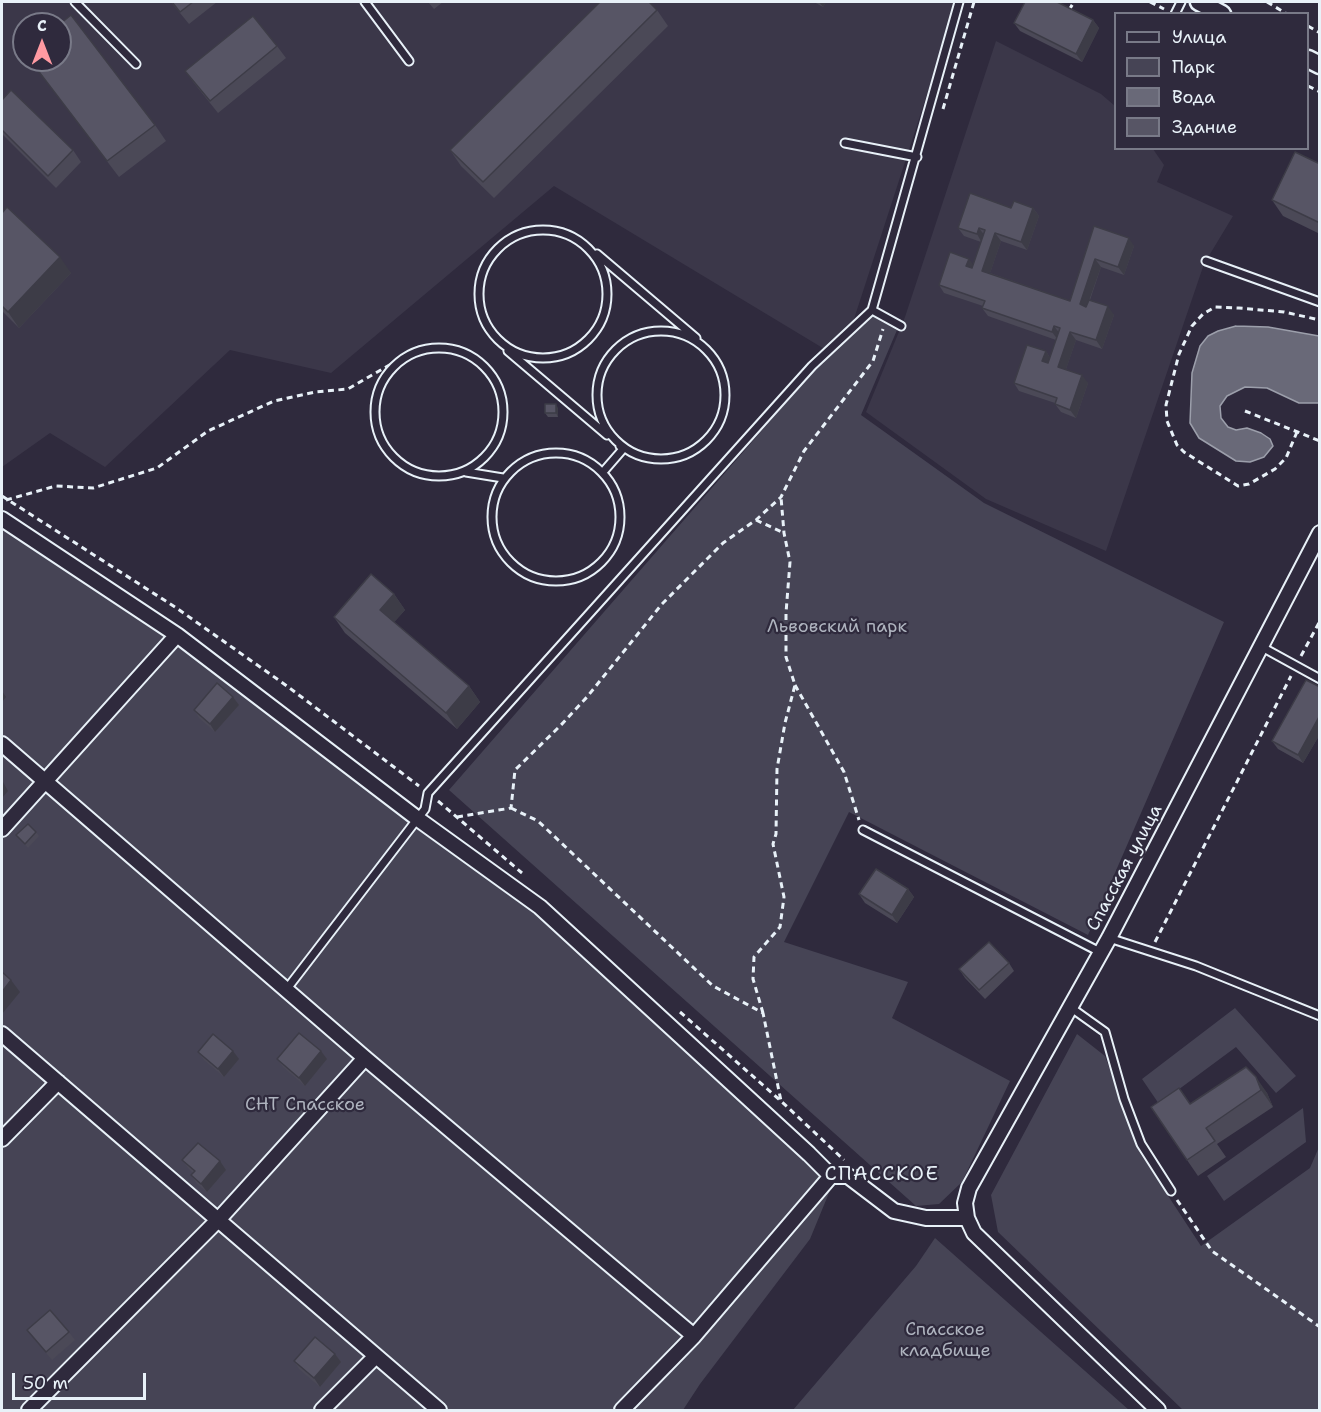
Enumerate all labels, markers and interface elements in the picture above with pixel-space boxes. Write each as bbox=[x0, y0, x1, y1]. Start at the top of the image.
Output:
north arrow bbox=[12, 12, 72, 72]
legend bbox=[1114, 12, 1309, 150]
text: С bbox=[37, 15, 47, 36]
text: Улица bbox=[1172, 25, 1226, 49]
text: Парк bbox=[1172, 55, 1215, 79]
text: Вода bbox=[1172, 85, 1215, 109]
text: Здание bbox=[1172, 115, 1237, 139]
park label: Львовский парк bbox=[767, 616, 907, 638]
street label: Спасская улица bbox=[1083, 801, 1167, 935]
park label: СНТ Спасское bbox=[245, 1094, 365, 1116]
district label: СПАССКОЕ bbox=[825, 1163, 939, 1187]
park label: Спасское кладбище bbox=[899, 1319, 991, 1362]
scale bar bbox=[15, 1361, 148, 1399]
text: 50 m bbox=[23, 1371, 68, 1395]

